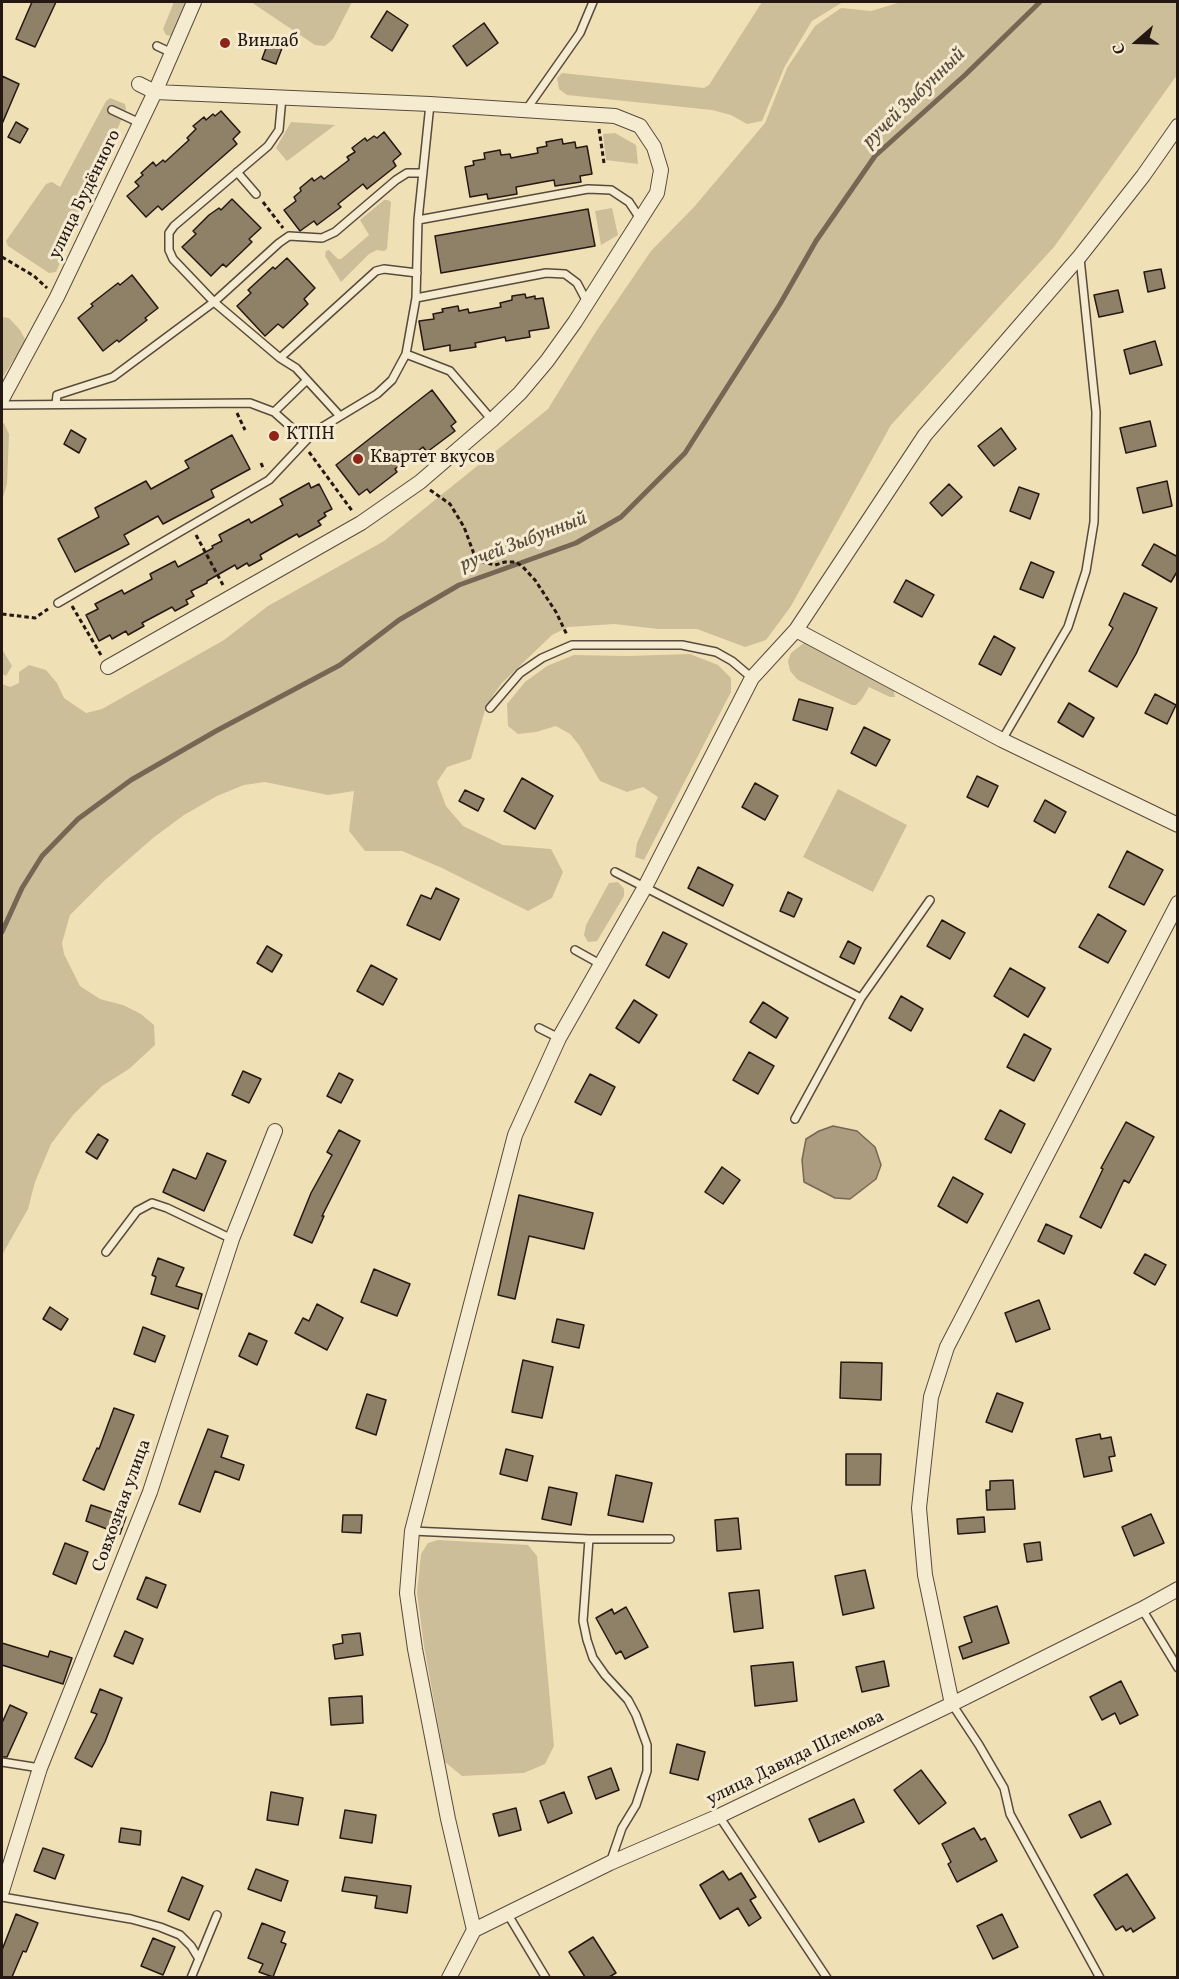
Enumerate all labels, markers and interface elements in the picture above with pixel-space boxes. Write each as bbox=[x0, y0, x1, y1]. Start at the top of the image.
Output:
north arrow bbox=[1107, 12, 1167, 72]
place label: Винлаб bbox=[237, 32, 298, 54]
marker: Винлаб bbox=[218, 36, 232, 50]
text: С bbox=[1108, 40, 1132, 57]
water label: ручей Зыбунный bbox=[858, 44, 972, 154]
street label: улица Будённого bbox=[45, 127, 127, 263]
place label: КТПН bbox=[286, 425, 335, 447]
marker: КТПН bbox=[267, 429, 281, 443]
place label: Квартет вкусов bbox=[370, 448, 495, 470]
marker: Квартет вкусов bbox=[351, 452, 365, 466]
water label: ручей Зыбунный bbox=[457, 508, 591, 578]
street label: Совхозная улица bbox=[89, 1437, 157, 1575]
street label: улица Давида Шлемова bbox=[704, 1707, 888, 1811]

